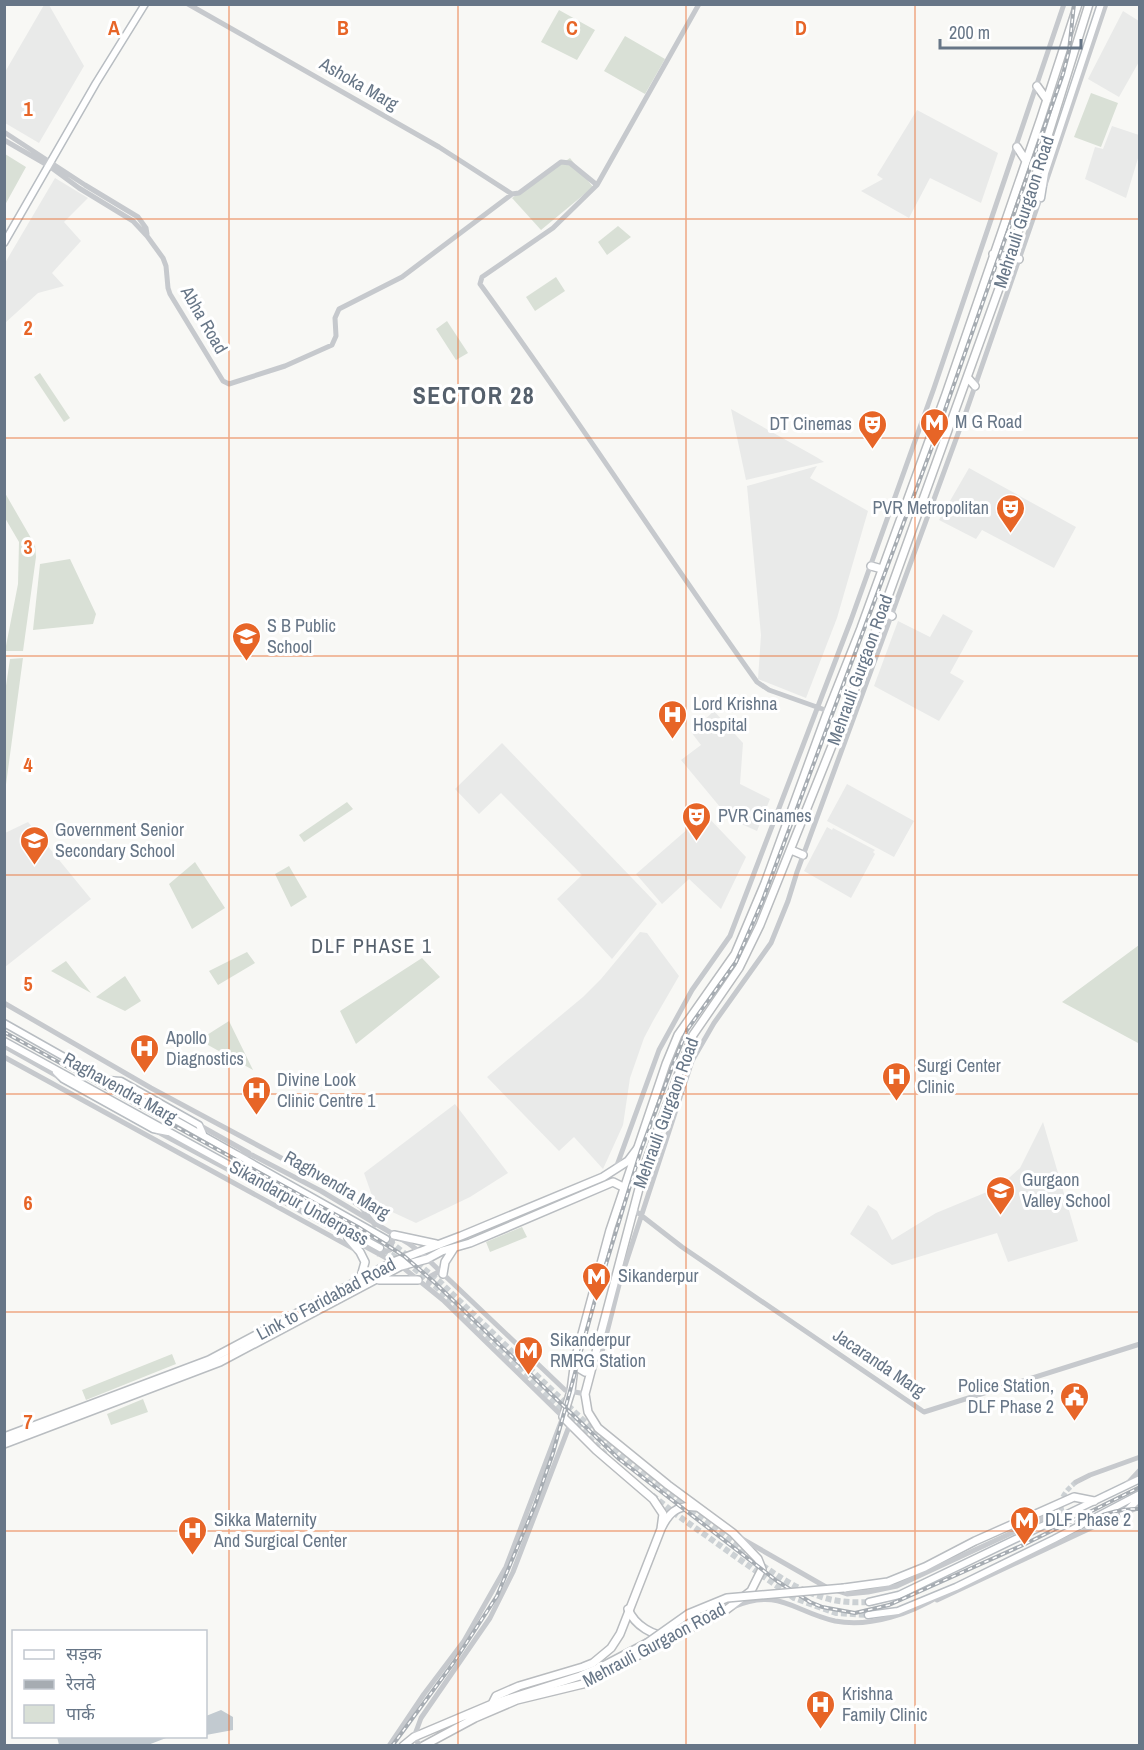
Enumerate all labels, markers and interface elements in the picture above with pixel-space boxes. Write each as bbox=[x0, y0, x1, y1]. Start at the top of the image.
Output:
scale bar bbox=[940, 12, 1081, 50]
text: A bbox=[108, 14, 120, 41]
text: B bbox=[337, 14, 349, 41]
text: C bbox=[566, 14, 578, 41]
text: D bbox=[795, 14, 807, 41]
text: 200 m bbox=[949, 20, 990, 45]
street label: Ashoka Marg bbox=[314, 50, 404, 117]
text: 1 bbox=[23, 95, 33, 122]
street label: Mehrauli Gurgaon Road bbox=[987, 133, 1060, 291]
street label: Abha Road bbox=[175, 281, 234, 358]
text: 2 bbox=[23, 314, 33, 341]
district label: SECTOR 28 bbox=[413, 379, 535, 411]
metro station icon: M G Road bbox=[918, 406, 950, 448]
theatre icon: DT Cinemas bbox=[857, 408, 889, 450]
place label: M G Road bbox=[955, 409, 1022, 434]
place label: DT Cinemas bbox=[769, 411, 852, 436]
theatre icon: PVR Metropolitan bbox=[994, 492, 1026, 534]
place label: PVR Metropolitan bbox=[873, 495, 989, 520]
text: 3 bbox=[23, 533, 33, 560]
street label: Mehrauli Gurgaon Road bbox=[821, 591, 898, 749]
place label: S B Public School bbox=[267, 613, 336, 659]
school or university icon: S B Public School bbox=[230, 620, 262, 662]
place label: Lord Krishna Hospital bbox=[693, 691, 778, 737]
hospital icon: Lord Krishna Hospital bbox=[656, 698, 688, 740]
text: 4 bbox=[23, 751, 33, 778]
theatre icon: PVR Cinames bbox=[681, 800, 713, 842]
place label: PVR Cinames bbox=[718, 803, 812, 828]
place label: Government Senior Secondary School bbox=[55, 817, 184, 863]
school or university icon: Government Senior Secondary School bbox=[18, 824, 50, 866]
district label: DLF PHASE 1 bbox=[311, 932, 433, 959]
text: 5 bbox=[23, 970, 33, 997]
place label: Apollo Diagnostics bbox=[165, 1025, 244, 1071]
hospital icon: Apollo Diagnostics bbox=[129, 1032, 161, 1074]
street label: Mehrauli Gurgaon Road bbox=[627, 1034, 704, 1192]
street label: Raghavendra Marg bbox=[59, 1046, 182, 1130]
place label: Surgi Center Clinic bbox=[917, 1053, 1001, 1099]
hospital icon: Surgi Center Clinic bbox=[880, 1060, 912, 1102]
place label: Divine Look Clinic Centre 1 bbox=[277, 1067, 376, 1113]
hospital icon: Divine Look Clinic Centre 1 bbox=[240, 1074, 272, 1116]
street label: Raghvendra Marg bbox=[280, 1144, 395, 1225]
street label: Sikandarpur Underpass bbox=[225, 1154, 373, 1251]
place label: Gurgaon Valley School bbox=[1022, 1167, 1110, 1213]
school or university icon: Gurgaon Valley School bbox=[985, 1174, 1017, 1216]
text: 6 bbox=[23, 1189, 33, 1216]
street label: Link to Faridabad Road bbox=[252, 1251, 400, 1346]
metro station icon: Sikanderpur bbox=[581, 1260, 613, 1302]
place label: Sikanderpur bbox=[618, 1263, 698, 1288]
street label: Jacaranda Marg bbox=[828, 1322, 931, 1403]
place label: Sikanderpur RMRG Station bbox=[550, 1327, 646, 1373]
metro station icon: Sikanderpur RMRG Station bbox=[513, 1334, 545, 1376]
place label: Police Station, DLF Phase 2 bbox=[958, 1373, 1054, 1419]
public building icon: Police Station, DLF Phase 2 bbox=[1059, 1380, 1091, 1422]
text: 7 bbox=[23, 1408, 33, 1435]
metro station icon: DLF Phase 2 bbox=[1008, 1504, 1040, 1546]
place label: Sikka Maternity And Surgical Center bbox=[213, 1507, 347, 1553]
place label: DLF Phase 2 bbox=[1045, 1507, 1131, 1532]
hospital icon: Sikka Maternity And Surgical Center bbox=[177, 1514, 209, 1556]
street label: Mehrauli Gurgaon Road bbox=[578, 1596, 730, 1693]
legend bbox=[12, 1630, 207, 1738]
text: सड़क bbox=[66, 1641, 103, 1666]
text: रेलवे bbox=[65, 1671, 97, 1696]
place label: Krishna Family Clinic bbox=[842, 1681, 927, 1727]
hospital icon: Krishna Family Clinic bbox=[805, 1688, 837, 1730]
text: पार्क bbox=[66, 1701, 96, 1726]

